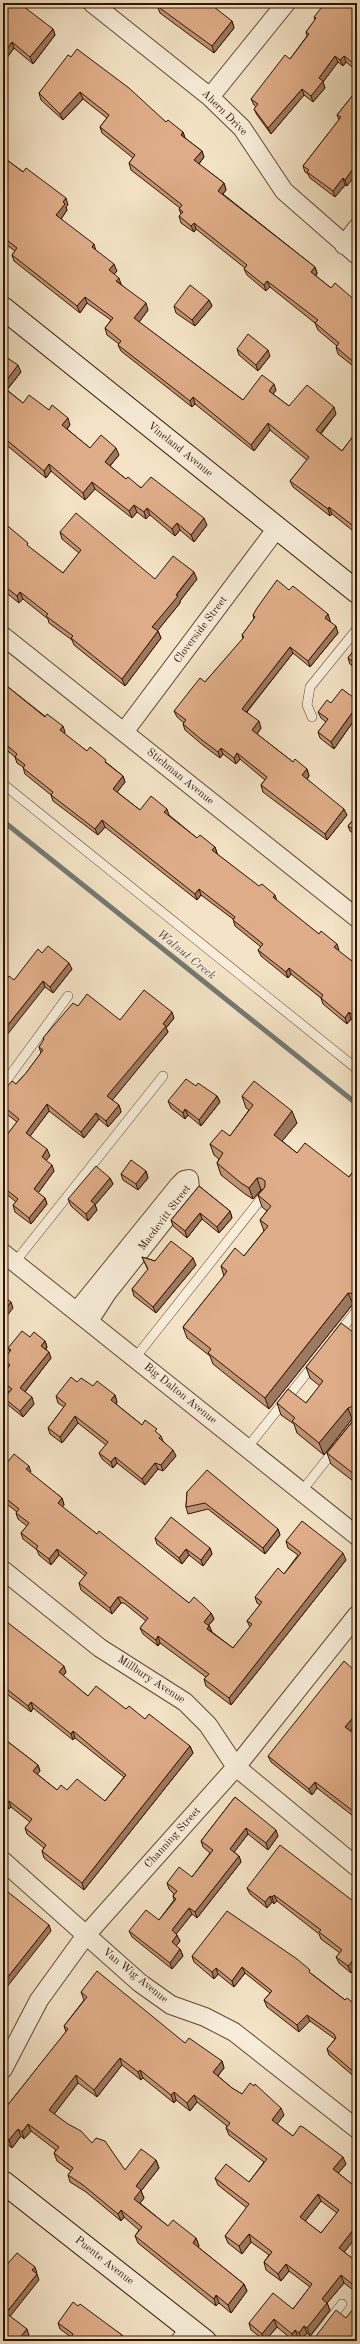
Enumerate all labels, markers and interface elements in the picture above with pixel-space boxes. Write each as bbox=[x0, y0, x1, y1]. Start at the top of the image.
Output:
street label: Ahern Drive bbox=[199, 88, 249, 138]
street label: Vineland Avenue bbox=[145, 421, 215, 479]
street label: Cloverside Street bbox=[172, 594, 230, 666]
street label: Stichman Avenue bbox=[144, 747, 216, 807]
water label: Walnut Creek bbox=[154, 928, 218, 982]
street label: Macdevitt Street bbox=[137, 1183, 193, 1253]
street label: Big Dalton Avenue bbox=[142, 1361, 218, 1427]
street label: Millbury Avenue bbox=[115, 1654, 187, 1706]
street label: Channing Street bbox=[143, 1805, 203, 1871]
street label: Van Wig Avenue bbox=[100, 1946, 170, 2006]
street label: Puente Avenue bbox=[73, 2235, 135, 2287]

